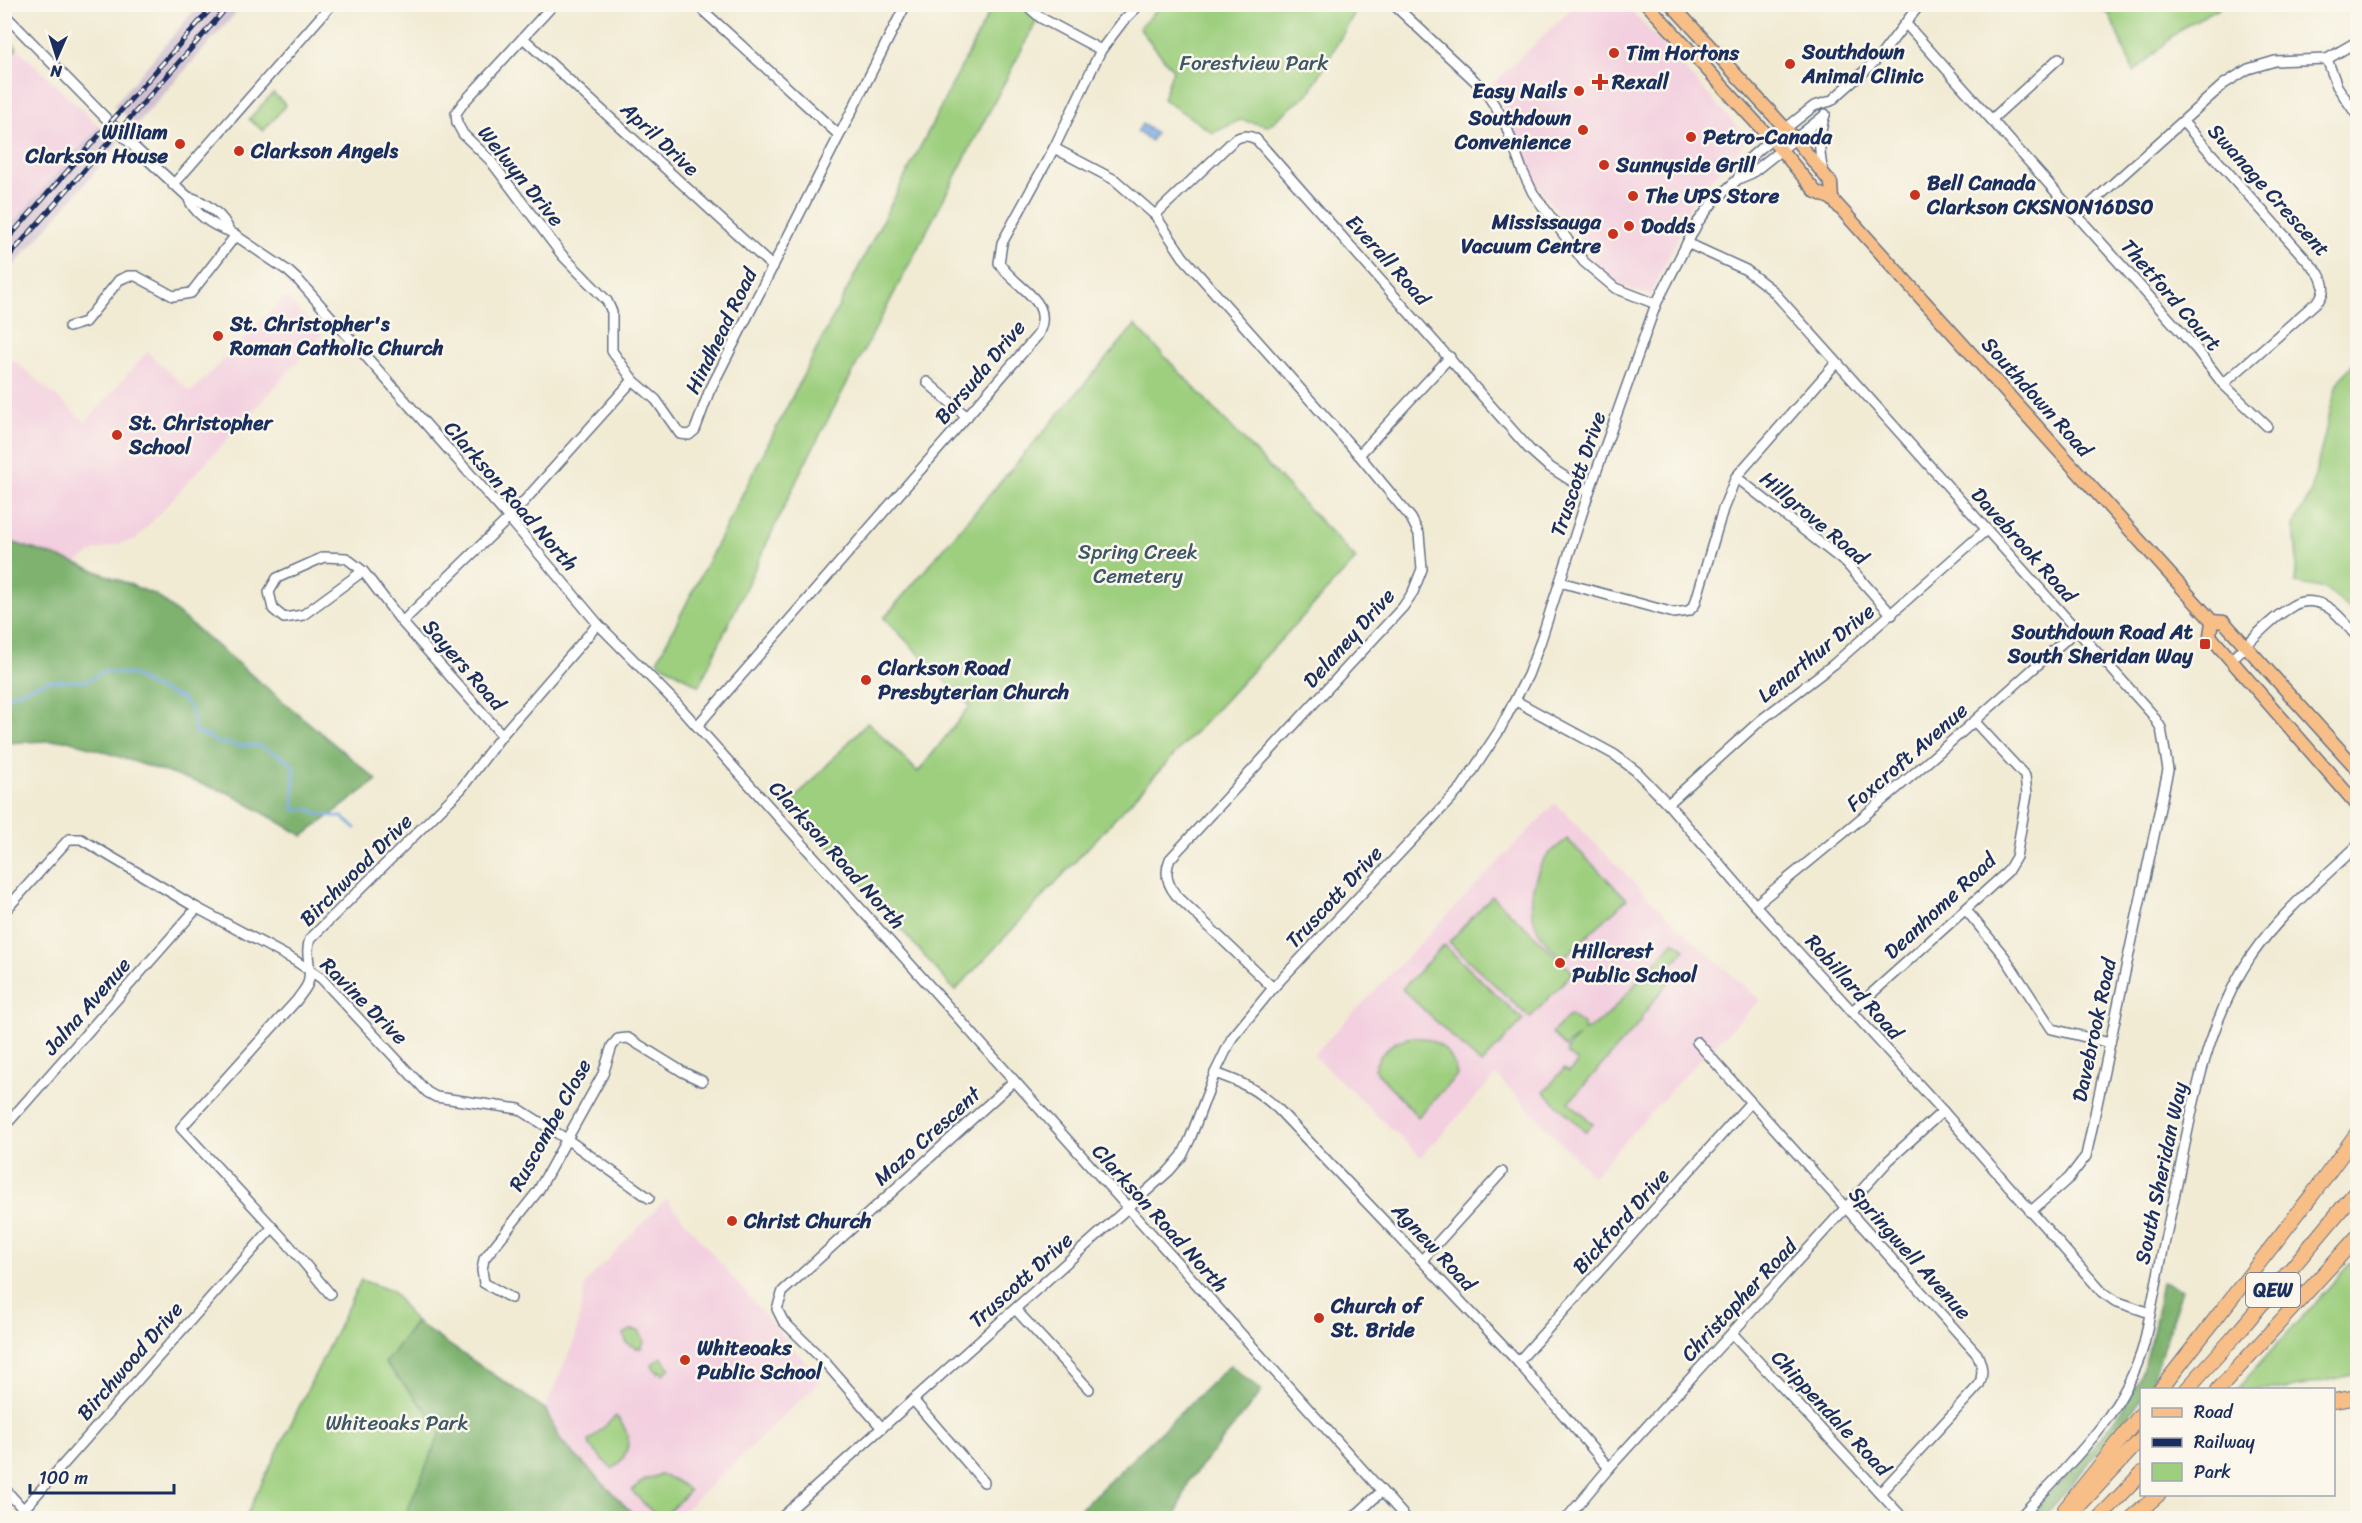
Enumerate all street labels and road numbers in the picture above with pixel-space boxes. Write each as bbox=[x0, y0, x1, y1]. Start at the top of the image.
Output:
street label: April Drive bbox=[611, 91, 709, 186]
street label: Swanage Crescent bbox=[2198, 114, 2340, 266]
street label: Welwyn Drive bbox=[468, 116, 574, 236]
street label: Everall Road bbox=[1336, 205, 1441, 316]
street label: Thetford Court bbox=[2111, 230, 2231, 360]
street label: Hindhead Road bbox=[674, 259, 769, 401]
street label: Barsuda Drive bbox=[924, 311, 1036, 433]
street label: Southdown Road bbox=[1972, 327, 2104, 468]
street label: Truscott Drive bbox=[1539, 406, 1617, 542]
street label: Clarkson Road North bbox=[434, 411, 588, 581]
street label: Hillgrove Road bbox=[1751, 461, 1879, 577]
street label: Davebrook Road bbox=[1961, 478, 2088, 613]
street label: Delaney Drive bbox=[1293, 579, 1405, 697]
street label: Lenarthur Drive bbox=[1748, 593, 1884, 713]
street label: Sayers Road bbox=[413, 610, 517, 722]
street label: Foxcroft Avenue bbox=[1837, 692, 1977, 821]
street label: Clarkson Road North bbox=[759, 771, 915, 939]
street label: Birchwood Drive bbox=[290, 804, 422, 936]
street label: Truscott Drive bbox=[1276, 836, 1393, 958]
street label: Deanhome Road bbox=[1874, 842, 2007, 969]
street label: Robillard Road bbox=[1795, 925, 1914, 1051]
street label: Jalna Avenue bbox=[32, 948, 141, 1065]
street label: Ravine Drive bbox=[311, 948, 418, 1055]
street label: Davebrook Road bbox=[2060, 953, 2128, 1105]
street label: Ruscombe Close bbox=[498, 1051, 602, 1199]
street label: Mazo Crescent bbox=[864, 1076, 991, 1195]
street label: South Sheridan Way bbox=[2123, 1078, 2199, 1268]
street label: Clarkson Road North bbox=[1082, 1134, 1238, 1302]
street label: Bickford Drive bbox=[1562, 1159, 1680, 1283]
street label: Springwell Avenue bbox=[1839, 1177, 1981, 1329]
street label: Agnew Road bbox=[1381, 1193, 1487, 1302]
street label: Truscott Drive bbox=[960, 1222, 1082, 1338]
street label: Christopher Road bbox=[1671, 1228, 1808, 1371]
road number: QEW bbox=[2246, 1273, 2300, 1307]
street label: Birchwood Drive bbox=[67, 1292, 193, 1430]
street label: Chippendale Road bbox=[1761, 1340, 1902, 1487]

